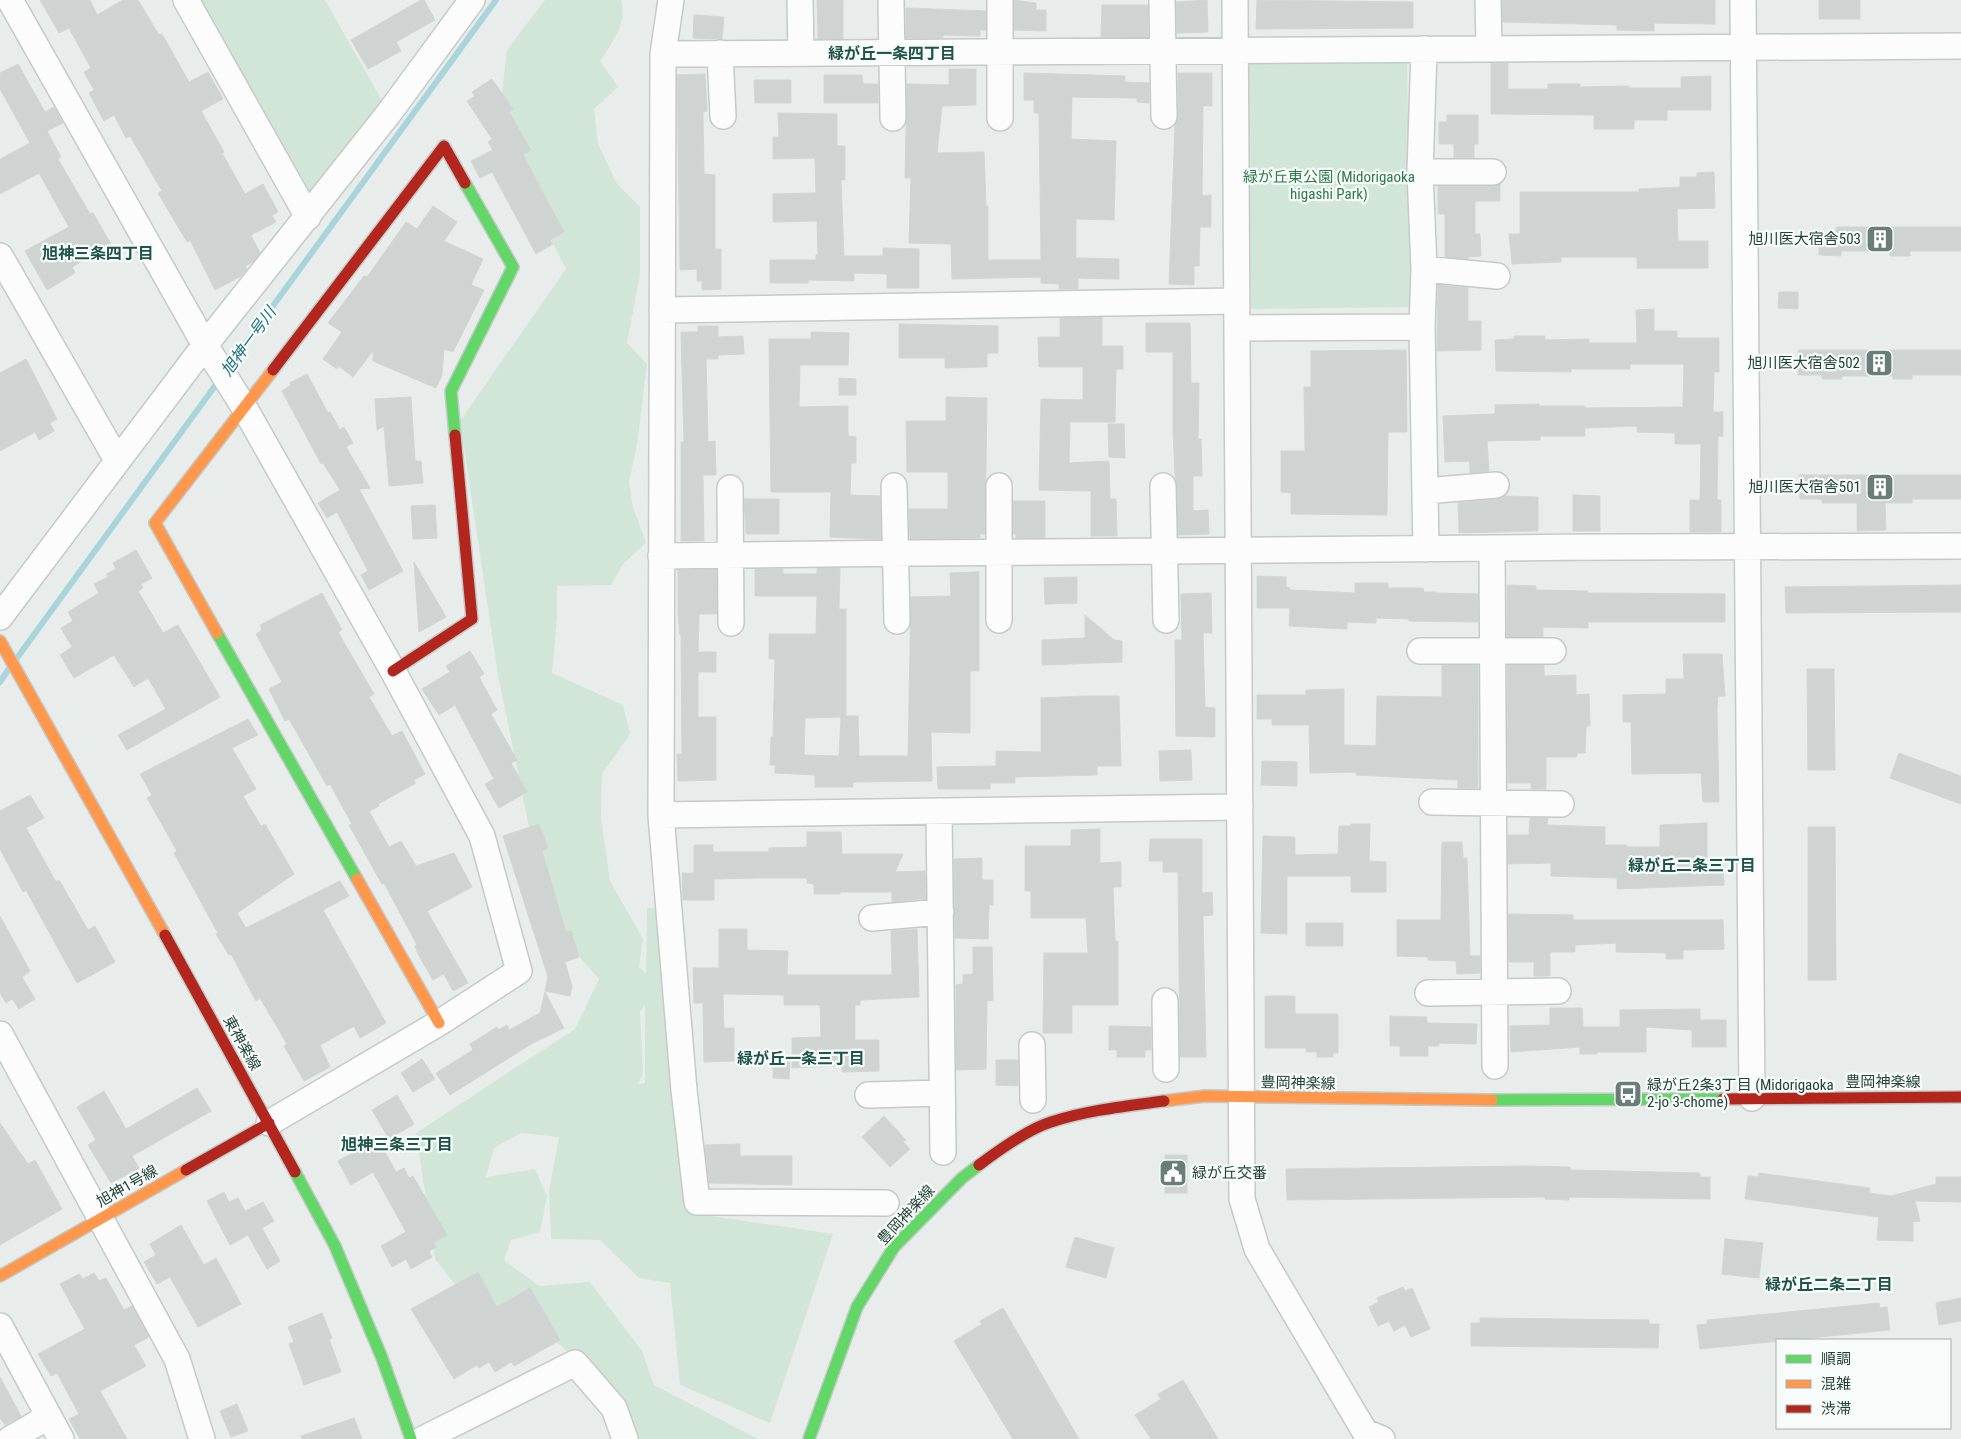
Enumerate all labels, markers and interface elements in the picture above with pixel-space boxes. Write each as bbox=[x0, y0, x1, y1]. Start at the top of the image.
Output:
district label: 緑が丘一条四丁目 bbox=[828, 44, 956, 63]
park label: 緑が丘東公園 (Midorigaoka higashi Park) bbox=[1243, 168, 1415, 203]
building icon: 旭川医大宿舎503 bbox=[1865, 224, 1895, 254]
place label: 旭川医大宿舎503 bbox=[1749, 230, 1861, 248]
district label: 旭神三条四丁目 bbox=[42, 244, 154, 263]
water label: 旭神一号川 bbox=[217, 302, 281, 379]
building icon: 旭川医大宿舎502 bbox=[1864, 348, 1894, 378]
place label: 旭川医大宿舎502 bbox=[1748, 354, 1860, 372]
building icon: 旭川医大宿舎501 bbox=[1865, 472, 1895, 502]
place label: 旭川医大宿舎501 bbox=[1749, 478, 1861, 496]
district label: 緑が丘二条三丁目 bbox=[1628, 856, 1756, 875]
street label: 東神楽線 bbox=[220, 1012, 264, 1074]
district label: 緑が丘一条三丁目 bbox=[737, 1049, 865, 1068]
street label: 豊岡神楽線 bbox=[1260, 1073, 1336, 1093]
street label: 豊岡神楽線 bbox=[1845, 1073, 1921, 1091]
place label: 緑が丘2条3丁目 (Midorigaoka 2-jo 3-chome) bbox=[1647, 1076, 1834, 1111]
bus stop icon: 緑が丘2条3丁目 (Midorigaoka 2-jo 3-chome) bbox=[1613, 1079, 1643, 1109]
district label: 旭神三条三丁目 bbox=[341, 1135, 453, 1154]
public building icon: 緑が丘交番 bbox=[1158, 1158, 1188, 1188]
street label: 旭神1号線 bbox=[93, 1161, 161, 1211]
place label: 緑が丘交番 bbox=[1192, 1164, 1267, 1182]
street label: 豊岡神楽線 bbox=[874, 1181, 938, 1249]
district label: 緑が丘二条二丁目 bbox=[1765, 1275, 1893, 1294]
legend bbox=[1776, 1339, 1951, 1429]
text: 順調 bbox=[1821, 1350, 1851, 1368]
text: 混雑 bbox=[1821, 1375, 1851, 1393]
text: 渋滞 bbox=[1821, 1400, 1851, 1418]

